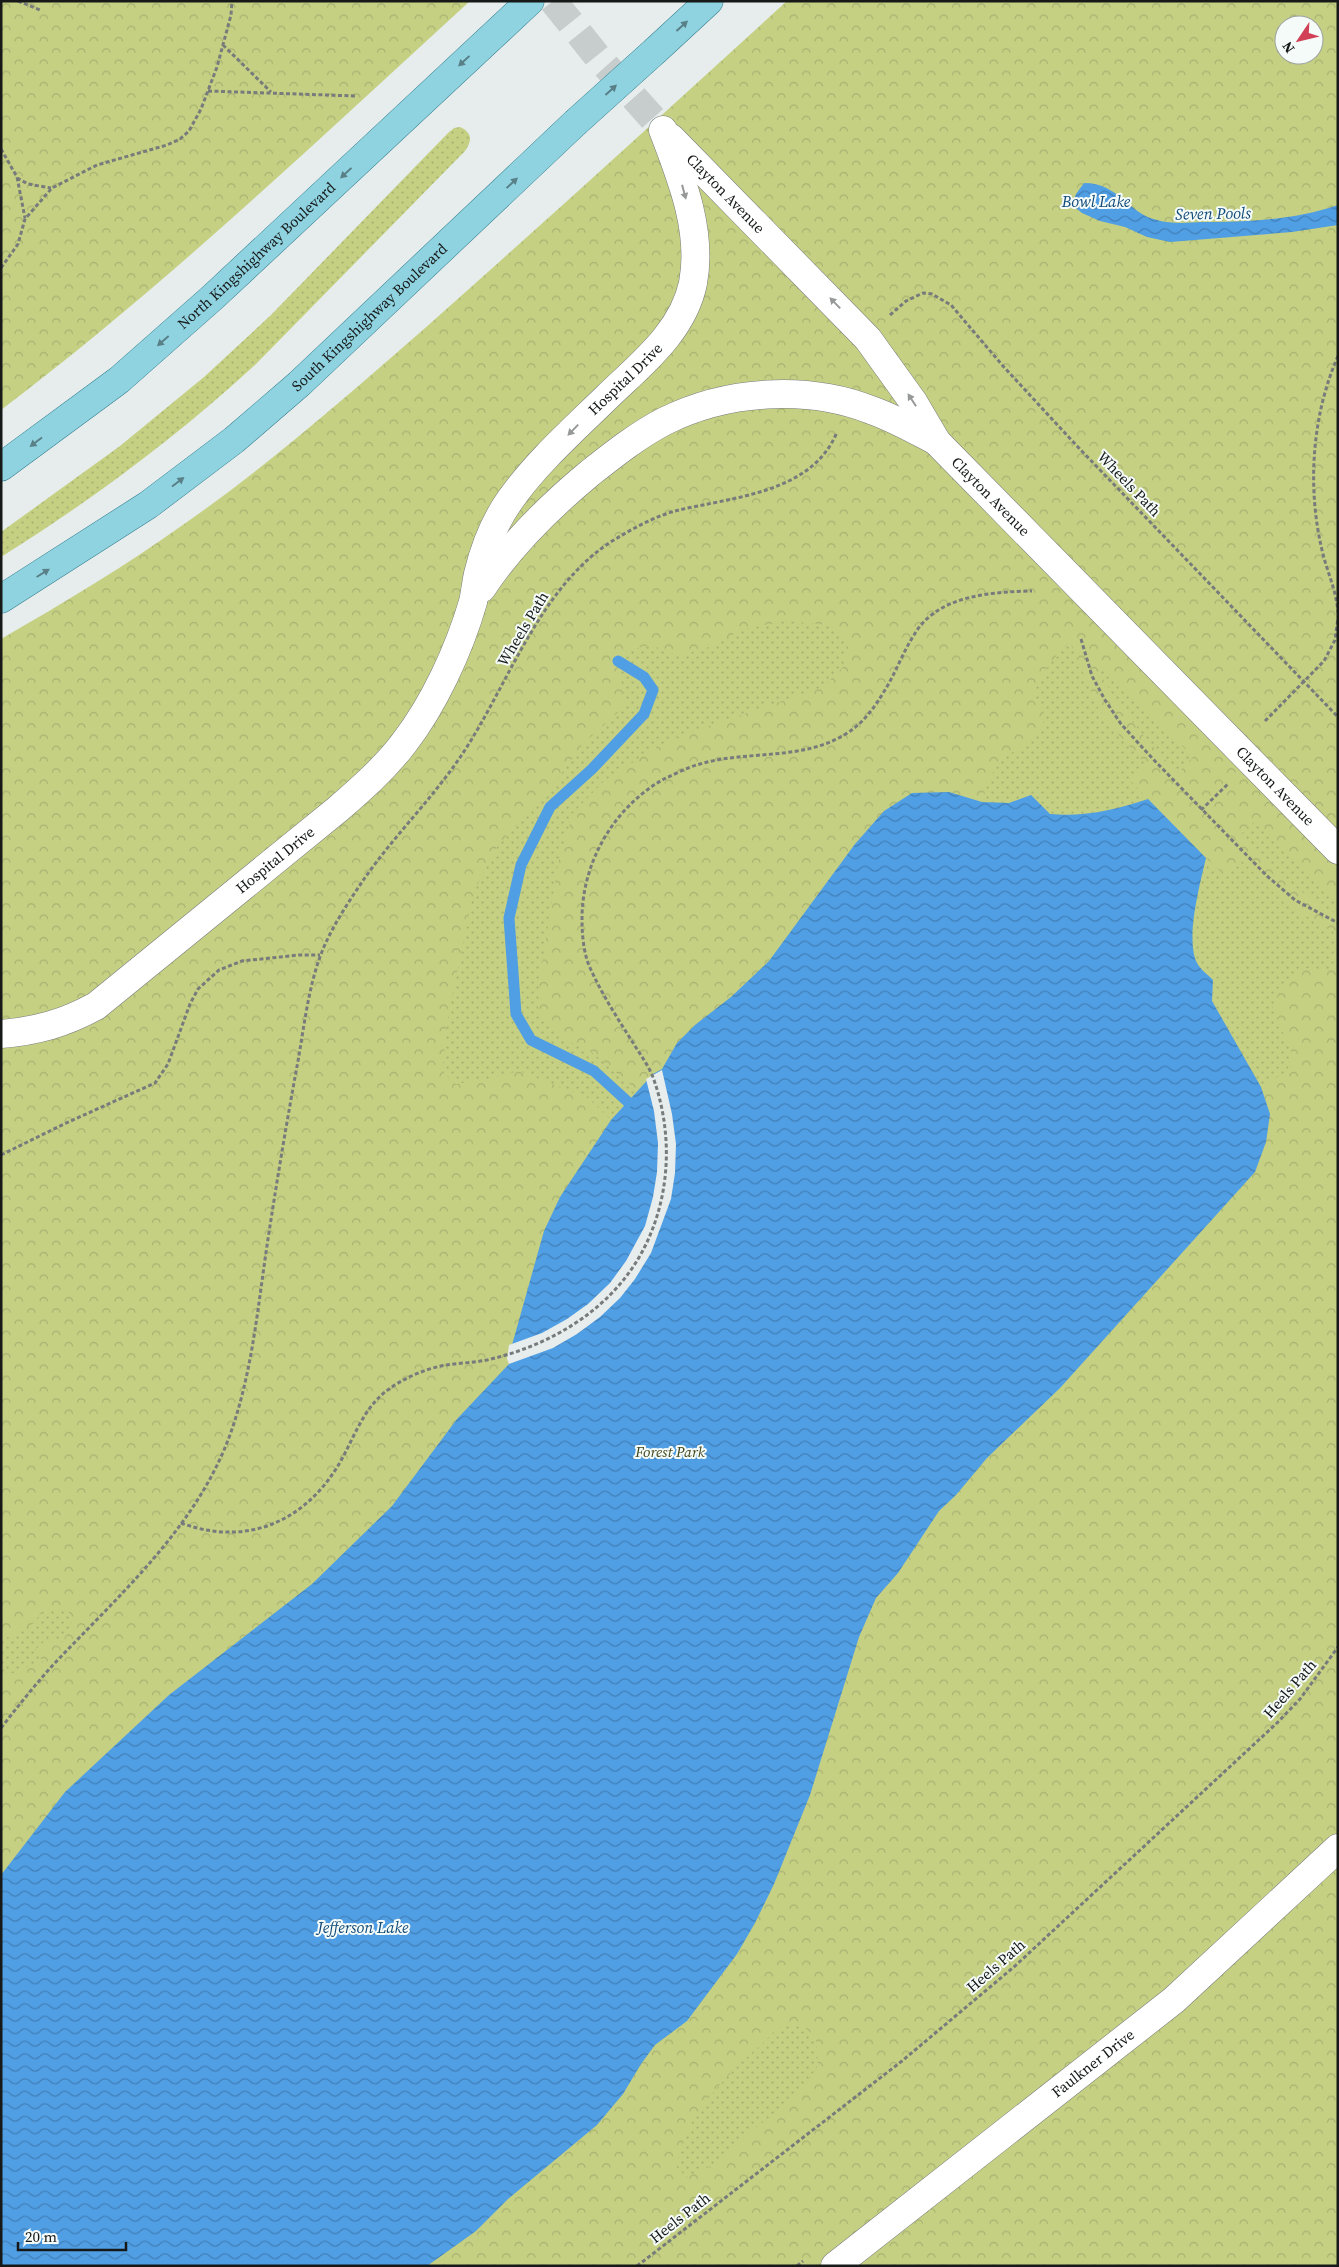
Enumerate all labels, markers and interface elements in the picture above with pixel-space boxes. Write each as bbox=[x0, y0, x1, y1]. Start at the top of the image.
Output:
north arrow bbox=[1274, 15, 1324, 65]
one-way arrow bbox=[676, 20, 689, 31]
text: N bbox=[1277, 38, 1299, 57]
one-way arrow bbox=[459, 55, 471, 67]
one-way arrow bbox=[605, 84, 617, 96]
street label: Clayton Avenue bbox=[682, 149, 770, 238]
one-way arrow bbox=[340, 167, 352, 179]
street label: North Kingshighway Boulevard bbox=[173, 177, 340, 334]
one-way arrow bbox=[505, 178, 517, 190]
one-way arrow bbox=[680, 185, 688, 200]
water label: Bowl Lake bbox=[1061, 190, 1131, 212]
water label: Seven Pools bbox=[1175, 201, 1251, 225]
street label: South Kingshighway Boulevard bbox=[287, 238, 452, 396]
one-way arrow bbox=[829, 297, 841, 309]
one-way arrow bbox=[157, 335, 169, 346]
street label: Hospital Drive bbox=[583, 338, 667, 420]
one-way arrow bbox=[907, 393, 917, 407]
one-way arrow bbox=[567, 424, 579, 436]
one-way arrow bbox=[29, 436, 42, 446]
street label: Wheels Path bbox=[1093, 446, 1166, 521]
street label: Clayton Avenue bbox=[947, 452, 1035, 541]
one-way arrow bbox=[171, 477, 184, 488]
one-way arrow bbox=[36, 569, 50, 578]
street label: Wheels Path bbox=[492, 588, 553, 670]
street label: Clayton Avenue bbox=[1232, 741, 1320, 830]
street label: Hospital Drive bbox=[231, 821, 319, 898]
park label: Forest Park bbox=[634, 1441, 706, 1462]
street label: Heels Path bbox=[1258, 1655, 1321, 1723]
water label: Jefferson Lake bbox=[316, 1916, 409, 1938]
street label: Heels Path bbox=[962, 1934, 1030, 1997]
street label: Faulkner Drive bbox=[1047, 2024, 1139, 2102]
street label: Heels Path bbox=[645, 2187, 714, 2248]
scale bar bbox=[18, 2220, 125, 2252]
text: 20 m bbox=[25, 2226, 57, 2247]

